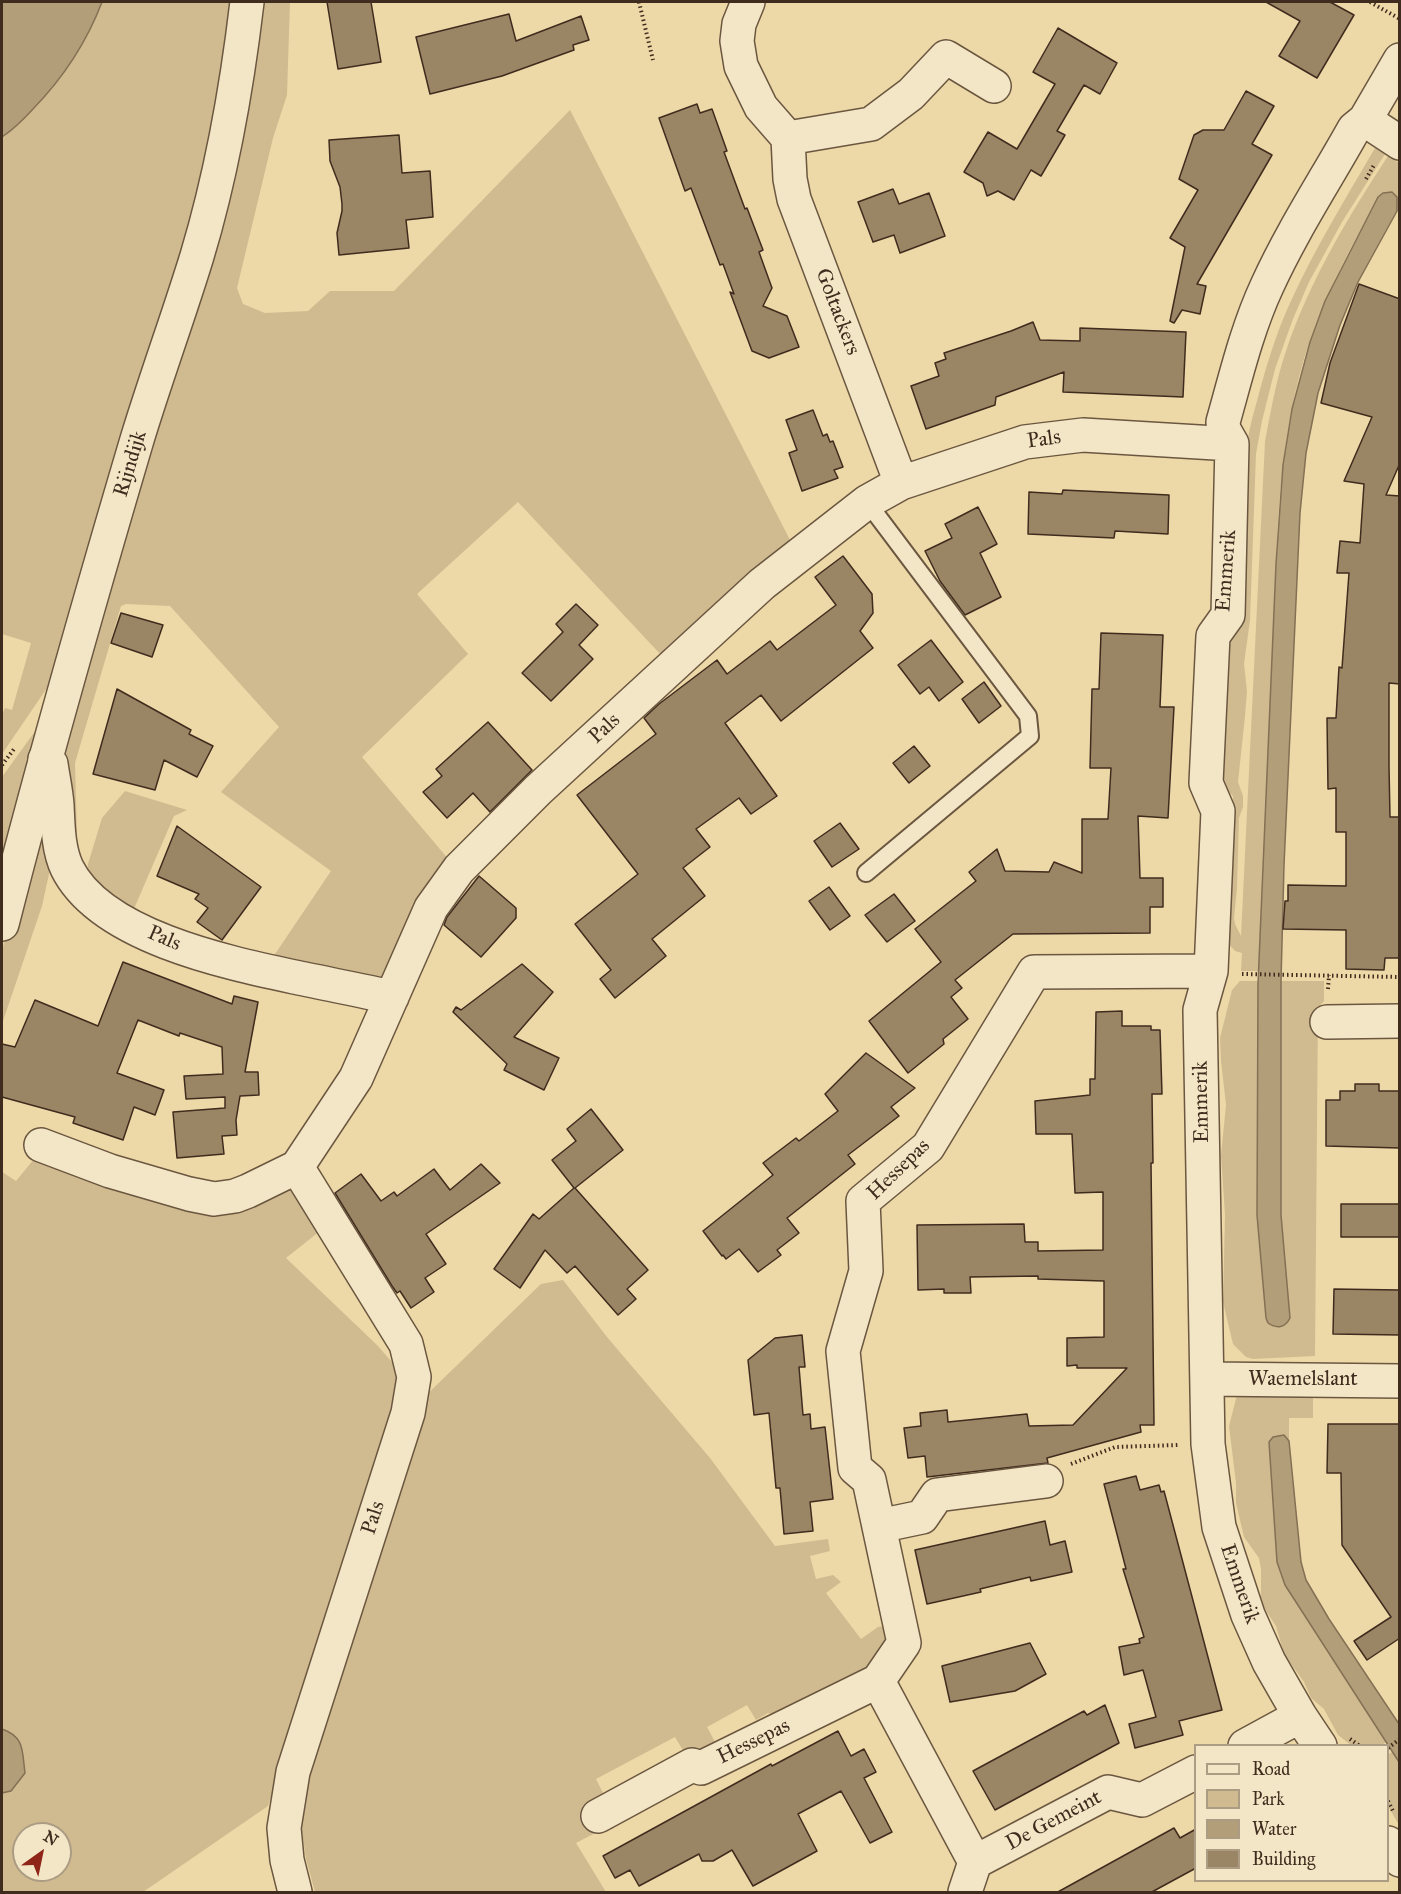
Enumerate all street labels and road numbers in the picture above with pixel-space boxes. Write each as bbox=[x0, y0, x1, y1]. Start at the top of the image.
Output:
street label: Goltackers bbox=[809, 265, 865, 359]
street label: Pals bbox=[1025, 425, 1063, 455]
street label: Rijndijk bbox=[109, 428, 153, 500]
street label: Emmerik bbox=[1212, 529, 1242, 613]
street label: Pals bbox=[584, 708, 626, 750]
street label: Pals bbox=[143, 921, 185, 957]
street label: Emmerik bbox=[1189, 1061, 1215, 1143]
street label: Hessepas bbox=[862, 1134, 936, 1206]
street label: Waemelslant bbox=[1248, 1367, 1358, 1393]
street label: Pals bbox=[357, 1498, 391, 1538]
street label: Emmerik bbox=[1214, 1541, 1264, 1627]
street label: Hessepas bbox=[714, 1714, 794, 1770]
street label: De Gemeint bbox=[1002, 1785, 1106, 1857]

